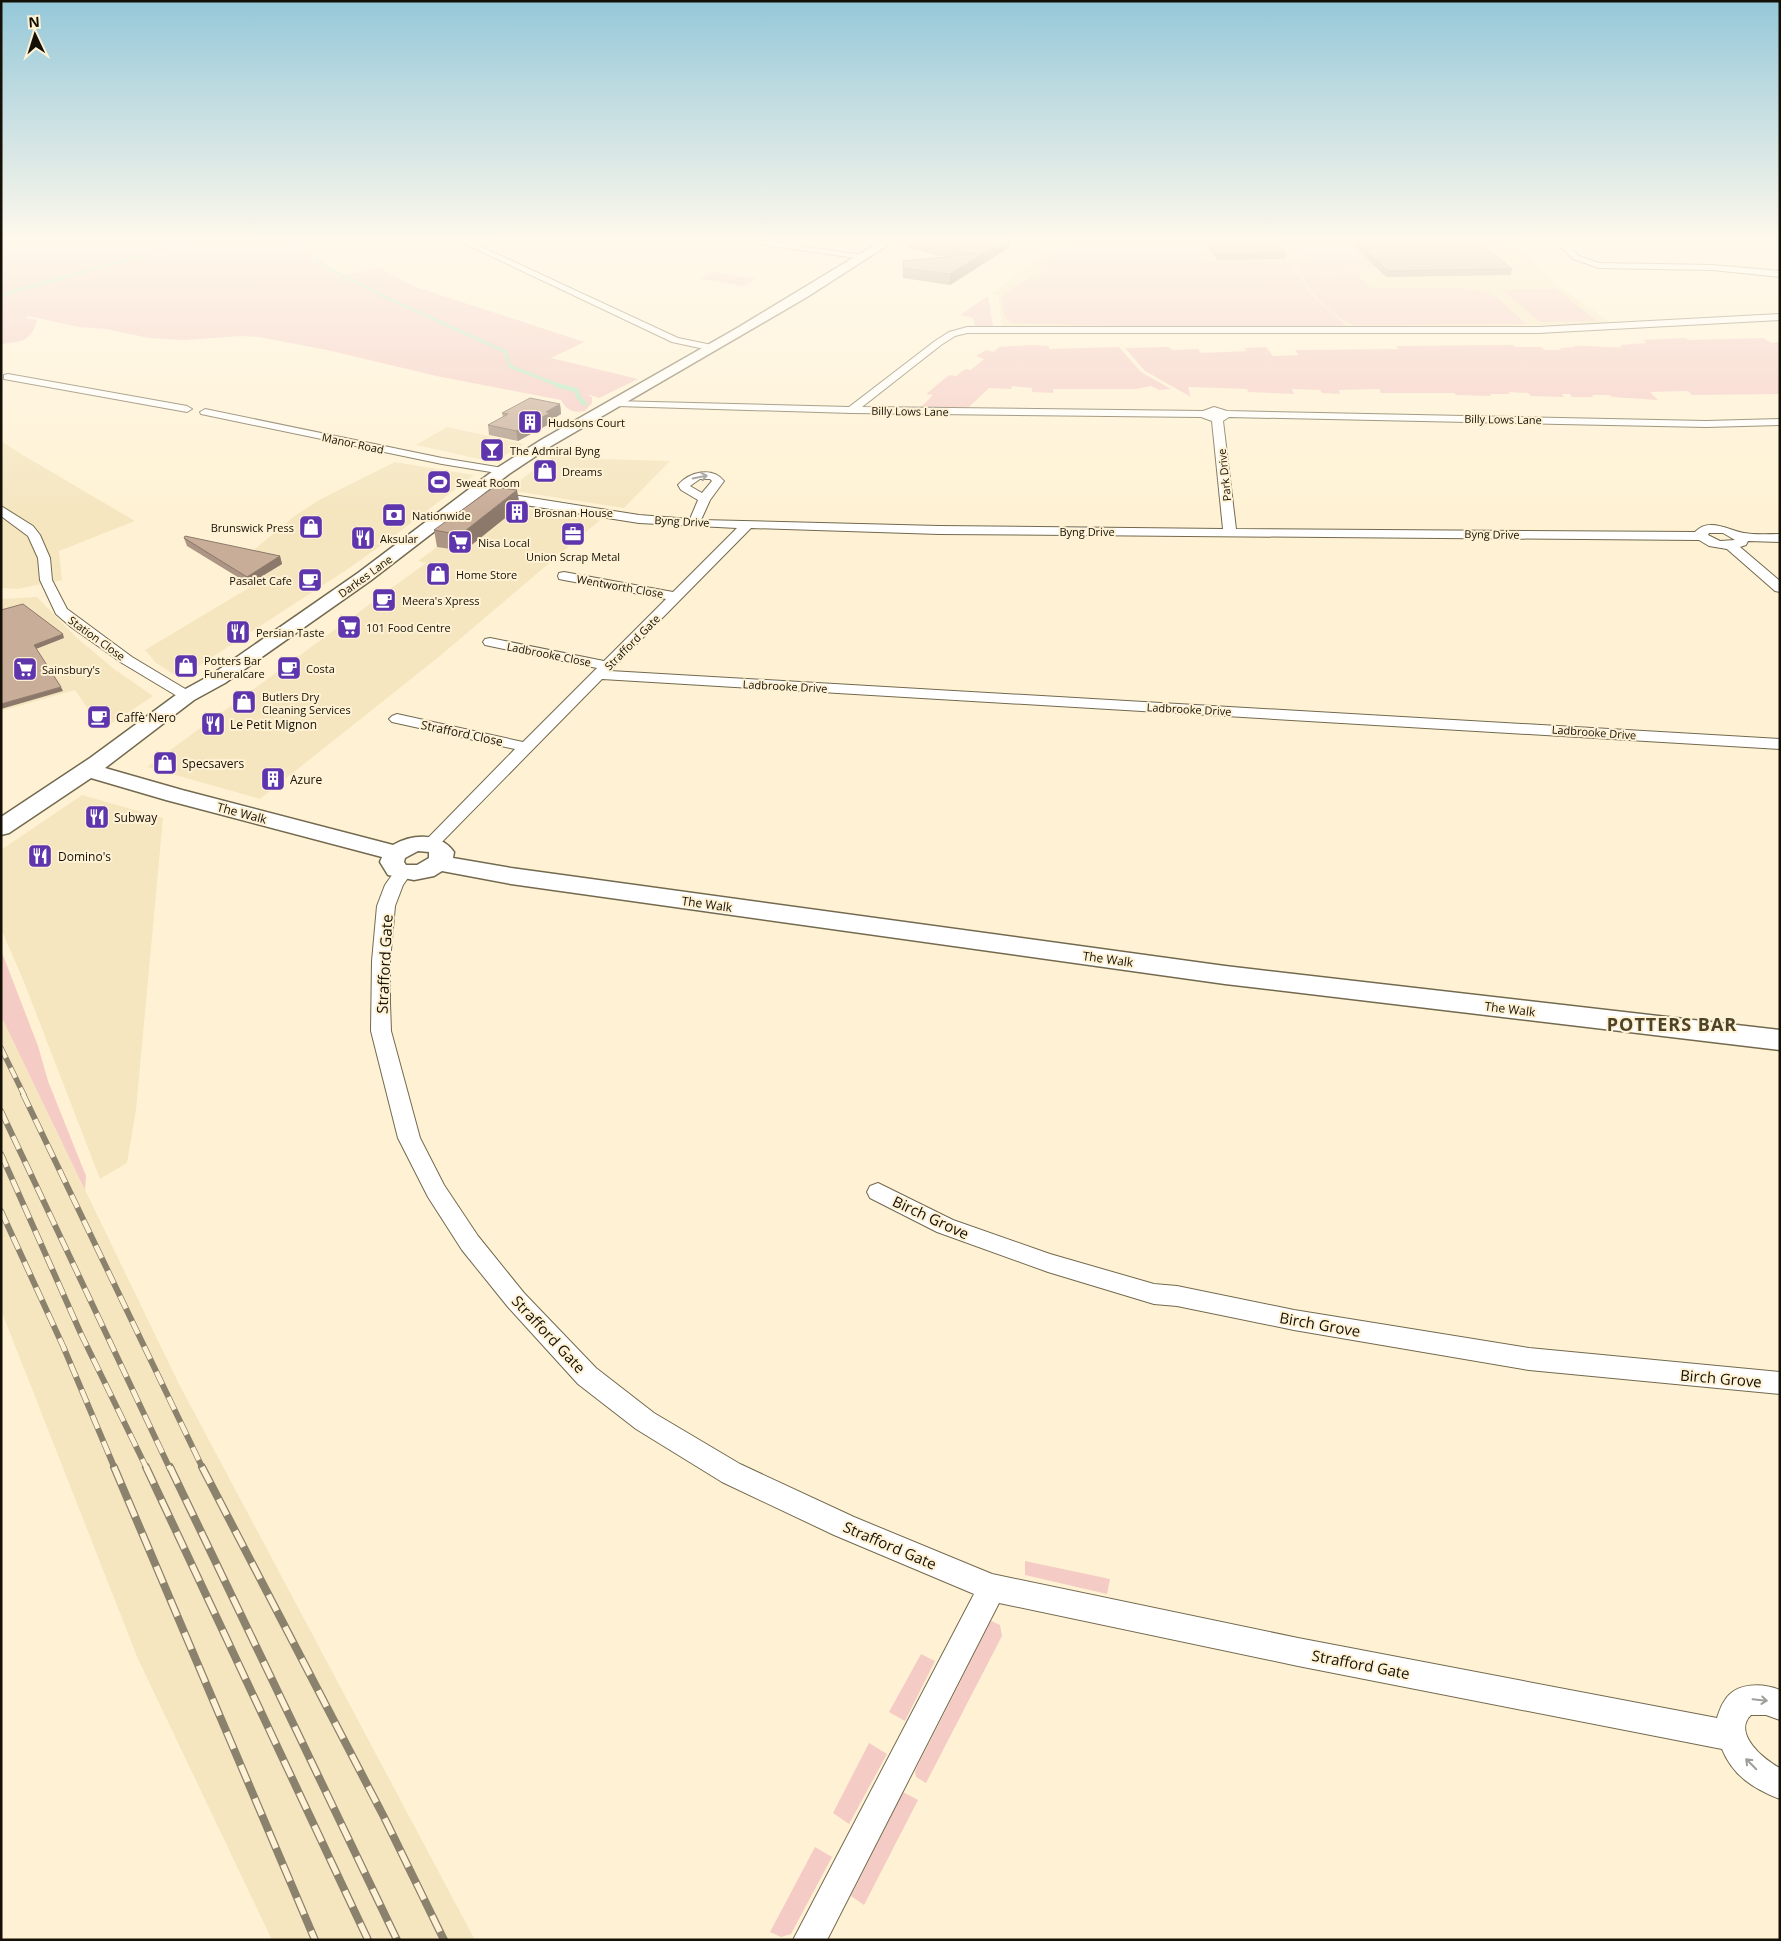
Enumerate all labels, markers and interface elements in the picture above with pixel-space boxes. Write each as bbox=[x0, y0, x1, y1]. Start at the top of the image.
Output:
north arrow bbox=[10, 10, 60, 60]
text: N bbox=[28, 12, 40, 31]
street label: Billy Lows Lane bbox=[871, 403, 949, 419]
building icon: Hudsons Court bbox=[517, 409, 543, 435]
street label: Billy Lows Lane bbox=[1464, 411, 1542, 427]
place label: Hudsons Court bbox=[548, 415, 625, 430]
street label: Manor Road bbox=[321, 429, 385, 457]
bar icon: The Admiral Byng bbox=[479, 437, 505, 463]
place label: The Admiral Byng bbox=[510, 443, 600, 458]
street label: Park Drive bbox=[1214, 448, 1234, 502]
shop icon: Dreams bbox=[532, 458, 558, 484]
place label: Dreams bbox=[562, 464, 602, 479]
sports icon: Sweat Room bbox=[426, 469, 452, 495]
one-way arrow bbox=[692, 472, 708, 481]
place label: Sweat Room bbox=[456, 475, 520, 490]
building icon: Brosnan House bbox=[504, 499, 530, 525]
bank icon: Nationwide bbox=[381, 502, 407, 528]
place label: Brosnan House bbox=[534, 505, 613, 520]
place label: Nationwide bbox=[412, 508, 471, 523]
street label: Byng Drive bbox=[654, 512, 710, 530]
shop icon: Brunswick Press bbox=[298, 514, 324, 540]
place label: Brunswick Press bbox=[211, 520, 294, 535]
office icon: Union Scrap Metal bbox=[560, 521, 586, 547]
street label: Byng Drive bbox=[1059, 524, 1115, 539]
restaurant icon: Aksular bbox=[350, 525, 376, 551]
street label: Byng Drive bbox=[1464, 526, 1520, 542]
supermarket icon: Nisa Local bbox=[447, 529, 473, 555]
place label: Aksular bbox=[380, 531, 419, 546]
place label: Nisa Local bbox=[478, 535, 530, 550]
place label: Union Scrap Metal bbox=[526, 549, 620, 564]
street label: Darkes Lane bbox=[335, 551, 395, 601]
shop icon: Home Store bbox=[425, 561, 451, 587]
cafe icon: Pasalet Cafe bbox=[297, 567, 323, 593]
place label: Home Store bbox=[456, 567, 517, 582]
street label: Wentworth Close bbox=[575, 571, 665, 601]
place label: Pasalet Cafe bbox=[229, 573, 292, 588]
cafe icon: Meera's Xpress bbox=[371, 587, 397, 613]
place label: Meera's Xpress bbox=[402, 593, 480, 608]
street label: Strafford Gate bbox=[601, 611, 663, 673]
street label: Station Close bbox=[66, 612, 128, 664]
supermarket icon: 101 Food Centre bbox=[336, 614, 362, 640]
restaurant icon: Persian Taste bbox=[225, 619, 251, 645]
place label: 101 Food Centre bbox=[366, 620, 451, 635]
place label: Persian Taste bbox=[256, 625, 325, 640]
street label: Ladbrooke Close bbox=[506, 638, 592, 670]
shop icon: Potters Bar Funeralcare bbox=[173, 653, 199, 679]
place label: Potters Bar Funeralcare bbox=[204, 653, 265, 681]
cafe icon: Costa bbox=[276, 655, 302, 681]
supermarket icon: Sainsbury's bbox=[12, 656, 38, 682]
place label: Costa bbox=[306, 661, 335, 676]
place label: Sainsbury's bbox=[42, 662, 100, 677]
street label: Ladbrooke Drive bbox=[742, 676, 828, 696]
shop icon: Butlers Dry Cleaning Services bbox=[231, 689, 257, 715]
place label: Butlers Dry Cleaning Services bbox=[262, 689, 351, 717]
street label: Ladbrooke Drive bbox=[1146, 699, 1232, 719]
cafe icon: Caffè Nero bbox=[86, 704, 112, 730]
place label: Caffè Nero bbox=[116, 709, 176, 726]
restaurant icon: Le Petit Mignon bbox=[200, 711, 226, 737]
place label: Le Petit Mignon bbox=[230, 716, 317, 733]
street label: Strafford Close bbox=[419, 716, 505, 750]
street label: Ladbrooke Drive bbox=[1551, 722, 1637, 742]
shop icon: Specsavers bbox=[152, 750, 178, 776]
place label: Specsavers bbox=[182, 755, 244, 772]
building icon: Azure bbox=[260, 766, 286, 792]
place label: Azure bbox=[290, 771, 322, 788]
street label: The Walk bbox=[215, 798, 269, 828]
restaurant icon: Subway bbox=[84, 804, 110, 830]
place label: Subway bbox=[114, 809, 158, 826]
restaurant icon: Domino's bbox=[27, 843, 53, 869]
place label: Domino's bbox=[58, 848, 111, 865]
street label: The Walk bbox=[681, 892, 734, 916]
street label: Strafford Gate bbox=[371, 914, 397, 1014]
street label: The Walk bbox=[1082, 947, 1135, 971]
street label: The Walk bbox=[1484, 997, 1537, 1021]
district label: POTTERS BAR bbox=[1607, 1012, 1737, 1036]
street label: Birch Grove bbox=[890, 1191, 972, 1243]
street label: Strafford Gate bbox=[508, 1291, 590, 1377]
street label: Birch Grove bbox=[1278, 1307, 1362, 1341]
street label: Birch Grove bbox=[1679, 1364, 1763, 1392]
street label: Strafford Gate bbox=[840, 1516, 940, 1574]
street label: Strafford Gate bbox=[1310, 1645, 1412, 1683]
one-way arrow bbox=[1752, 1695, 1768, 1705]
one-way arrow bbox=[1745, 1758, 1757, 1771]

